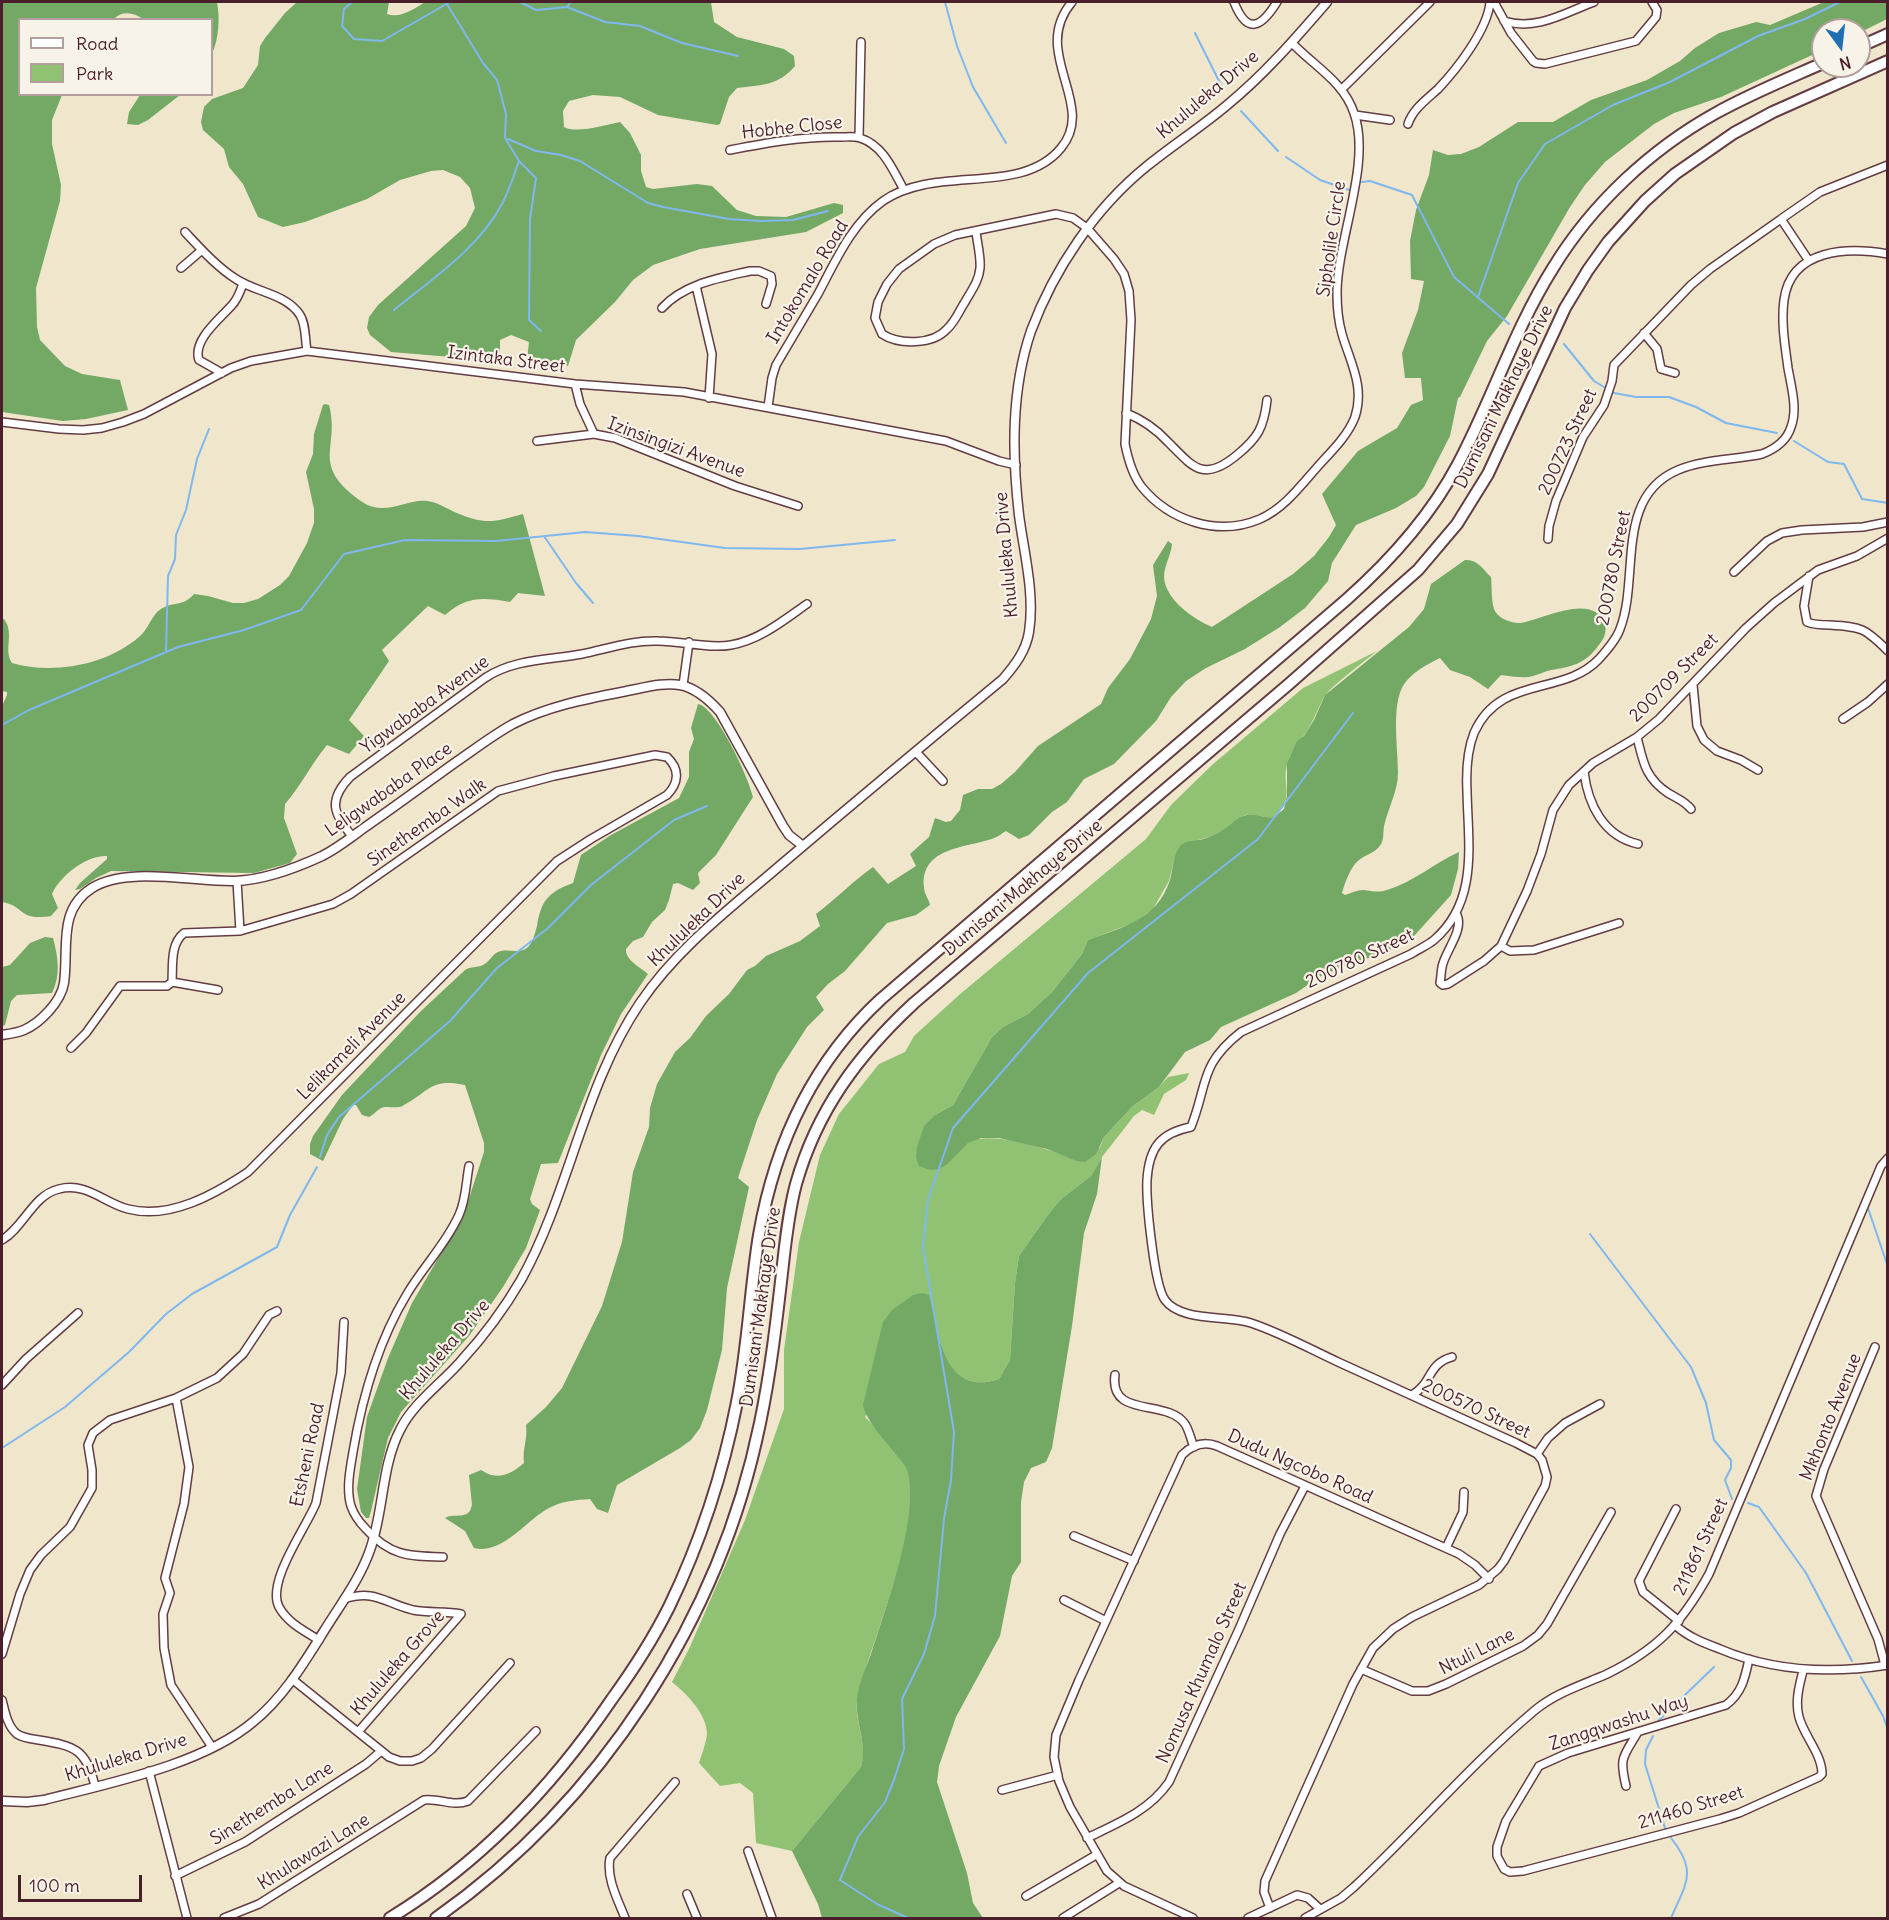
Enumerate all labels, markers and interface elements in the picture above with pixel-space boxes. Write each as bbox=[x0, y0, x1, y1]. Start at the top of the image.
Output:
legend bbox=[18, 18, 213, 96]
north arrow bbox=[1811, 18, 1871, 78]
text: Road bbox=[76, 32, 118, 55]
street label: Khululeka Drive bbox=[1153, 46, 1263, 144]
text: N bbox=[1837, 52, 1853, 75]
text: Park bbox=[76, 62, 113, 85]
street label: Hobhe Close bbox=[741, 112, 843, 144]
street label: Sipholile Circle bbox=[1313, 180, 1351, 298]
street label: Intokomalo Road bbox=[763, 216, 853, 348]
street label: Dumisani Makhaye Drive bbox=[1450, 302, 1558, 492]
street label: Izintaka Street bbox=[446, 342, 566, 378]
street label: 200723 Street bbox=[1534, 386, 1602, 498]
street label: Izinsingizi Avenue bbox=[604, 413, 748, 483]
street label: Khululeka Drive bbox=[991, 491, 1023, 619]
street label: 200780 Street bbox=[1592, 509, 1636, 627]
street label: 200709 Street bbox=[1625, 629, 1723, 727]
street label: Yigwababa Avenue bbox=[357, 651, 493, 759]
street label: Leligwababa Place bbox=[321, 738, 457, 842]
street label: Sinethemba Walk bbox=[364, 774, 490, 872]
street label: Dumisani Makhaye Drive bbox=[939, 815, 1107, 961]
street label: Khululeka Drive bbox=[644, 868, 750, 972]
street label: 200780 Street bbox=[1303, 925, 1417, 993]
street label: Lelikameli Avenue bbox=[293, 987, 411, 1105]
street label: Dumisani Makhaye Drive bbox=[736, 1206, 786, 1408]
street label: Khululeka Drive bbox=[395, 1295, 495, 1405]
street label: Mkhonto Avenue bbox=[1796, 1350, 1866, 1484]
street label: 200570 Street bbox=[1418, 1375, 1534, 1443]
street label: Etsheni Road bbox=[286, 1401, 330, 1509]
street label: Dudu Ngcobo Road bbox=[1224, 1425, 1376, 1509]
street label: 211861 Street bbox=[1669, 1495, 1733, 1599]
street label: Nomusa Khumalo Street bbox=[1152, 1579, 1252, 1767]
street label: Khululeka Grove bbox=[346, 1606, 450, 1720]
street label: Ntuli Lane bbox=[1436, 1624, 1518, 1680]
street label: Zangqwashu Way bbox=[1547, 1690, 1691, 1756]
street label: Khululeka Drive bbox=[62, 1729, 190, 1787]
street label: Sinethemba Lane bbox=[207, 1758, 337, 1850]
street label: 211460 Street bbox=[1636, 1782, 1746, 1834]
street label: Khulawazi Lane bbox=[254, 1809, 374, 1895]
scale bar bbox=[21, 1863, 146, 1901]
text: 100 m bbox=[29, 1874, 80, 1897]

